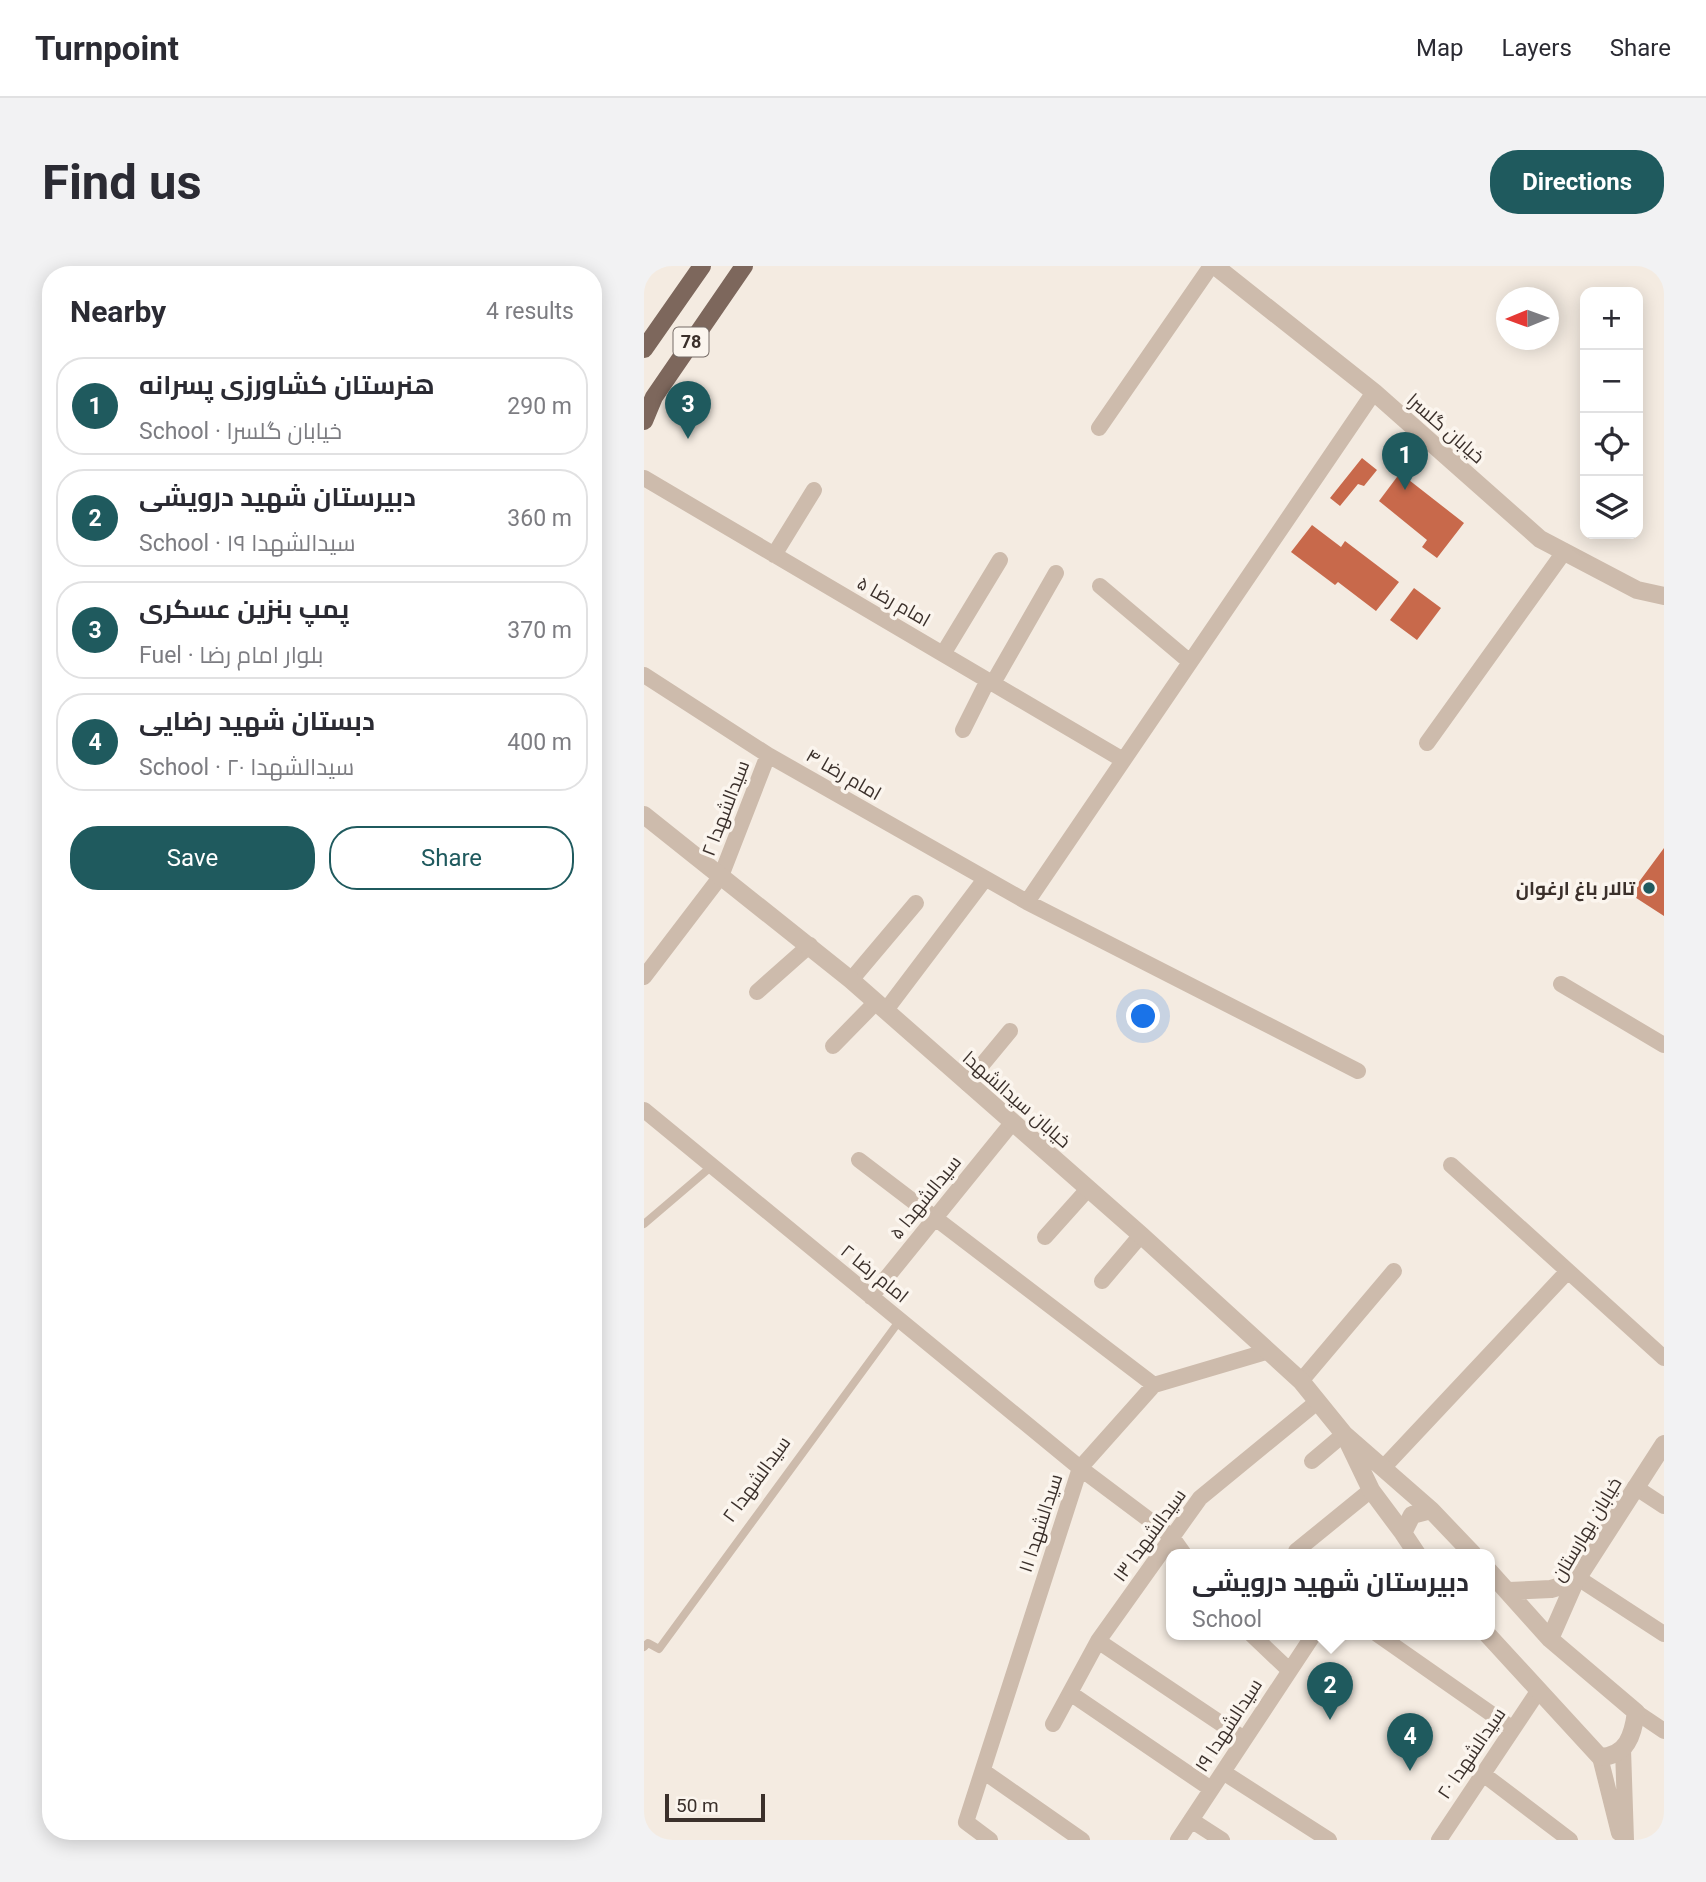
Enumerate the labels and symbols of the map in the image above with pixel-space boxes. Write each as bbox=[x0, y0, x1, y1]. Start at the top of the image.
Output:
north arrow bbox=[1496, 287, 1559, 350]
road number: 78 bbox=[674, 328, 708, 356]
pin: 3 bbox=[665, 381, 711, 439]
street label: خیابان گلسرا bbox=[1402, 388, 1489, 468]
pin: 1 bbox=[1382, 432, 1428, 490]
street label: امام رضا ۵ bbox=[852, 571, 934, 633]
street label: امام رضا ۴ bbox=[801, 744, 885, 807]
street label: سیدالشهدا ۲ bbox=[697, 757, 754, 859]
place label: تالار باغ ارغوان bbox=[1516, 877, 1636, 902]
marker: تالار باغ ارغوان bbox=[1641, 880, 1657, 896]
your location bbox=[1126, 999, 1160, 1033]
street label: خیابان سیدالشهدا bbox=[958, 1046, 1075, 1153]
street label: سیدالشهدا ۵ bbox=[885, 1151, 966, 1244]
street label: امام رضا ۲ bbox=[835, 1239, 913, 1309]
street label: سیدالشهدا ۲ bbox=[718, 1432, 795, 1527]
street label: سیدالشهدا ۱۱ bbox=[1014, 1471, 1067, 1575]
street label: خیابان بهارستان bbox=[1546, 1473, 1627, 1586]
street label: سیدالشهدا ۱۳ bbox=[1108, 1484, 1191, 1586]
pin: 2 bbox=[1307, 1662, 1353, 1720]
street label: سیدالشهدا ۱۹ bbox=[1190, 1674, 1267, 1776]
street label: سیدالشهدا ۲۰ bbox=[1432, 1703, 1510, 1803]
pin: 4 bbox=[1387, 1713, 1433, 1771]
scale bar bbox=[665, 1791, 765, 1823]

